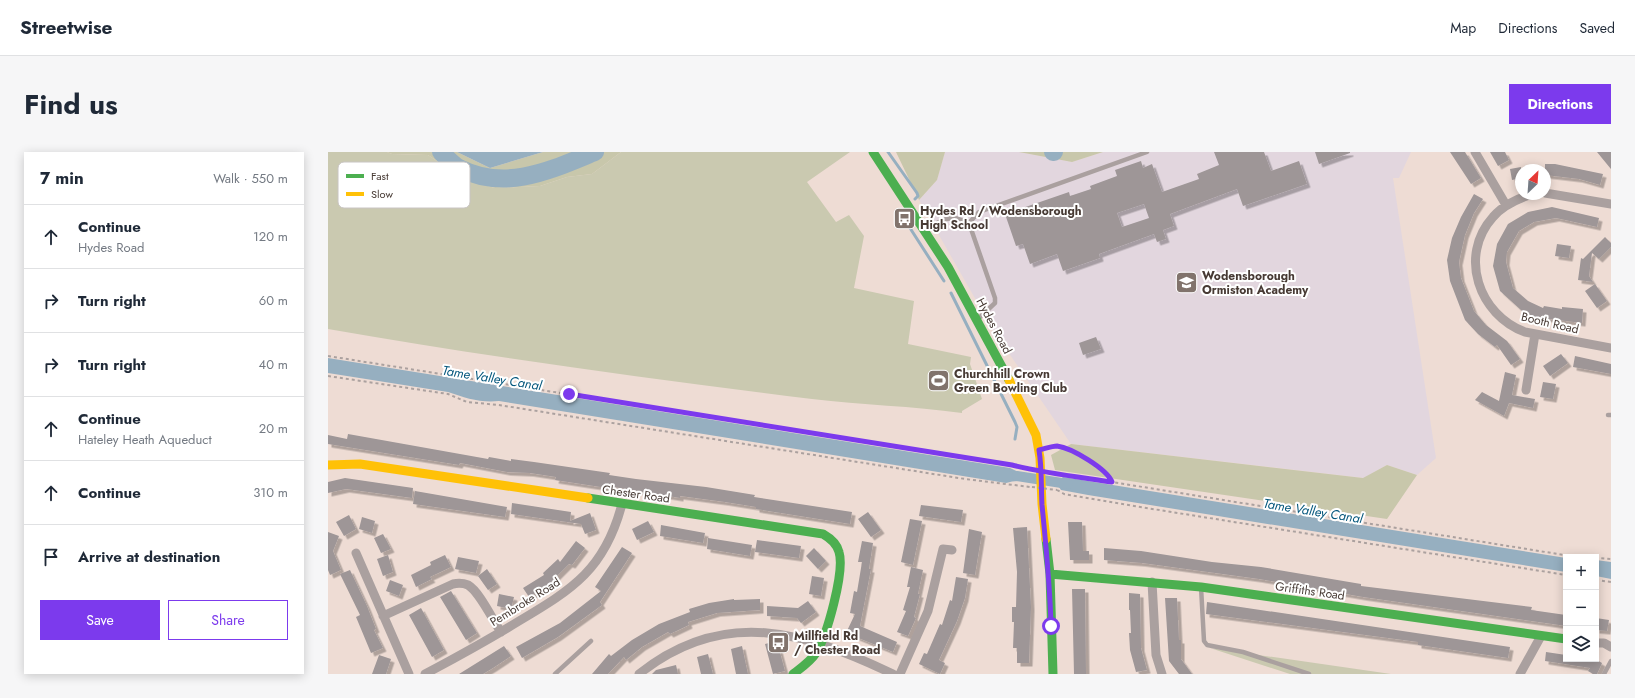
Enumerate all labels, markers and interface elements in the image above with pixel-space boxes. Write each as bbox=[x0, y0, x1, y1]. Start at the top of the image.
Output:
text: Streetwise bbox=[20, 14, 113, 41]
text: Map bbox=[1450, 18, 1476, 38]
text: Directions bbox=[1498, 18, 1558, 38]
text: Saved bbox=[1580, 18, 1615, 38]
text: Find us bbox=[24, 84, 118, 125]
button: Directions bbox=[1509, 84, 1611, 124]
legend bbox=[338, 162, 470, 208]
north arrow bbox=[1515, 164, 1551, 200]
text: 7 min bbox=[40, 166, 84, 190]
text: Fast bbox=[371, 168, 389, 184]
text: Walk · 550 m bbox=[213, 169, 288, 188]
text: Slow bbox=[371, 186, 393, 202]
place label: Hydes Rd / Wodensborough High School bbox=[920, 202, 1082, 234]
bus stop icon: Hydes Rd / Wodensborough High School bbox=[891, 205, 917, 231]
text: Continue bbox=[78, 216, 141, 238]
icon: ahead bbox=[40, 226, 62, 248]
text: 120 m bbox=[253, 227, 288, 246]
text: Hydes Road bbox=[78, 238, 144, 257]
place label: Wodensborough Ormiston Academy bbox=[1202, 267, 1309, 299]
school or university icon: Wodensborough Ormiston Academy bbox=[1174, 270, 1200, 296]
icon: right bbox=[40, 290, 62, 312]
text: Turn right bbox=[78, 290, 146, 312]
text: 60 m bbox=[259, 291, 288, 310]
street label: Hydes Road bbox=[972, 295, 1016, 357]
street label: Booth Road bbox=[1519, 308, 1581, 338]
icon: right bbox=[40, 354, 62, 376]
text: Turn right bbox=[78, 354, 146, 376]
text: 40 m bbox=[259, 355, 288, 374]
water label: Tame Valley Canal bbox=[441, 361, 544, 395]
place label: Churchhill Crown Green Bowling Club bbox=[954, 365, 1068, 397]
sports icon: Churchhill Crown Green Bowling Club bbox=[926, 368, 952, 394]
route end bbox=[560, 385, 578, 403]
text: Continue bbox=[78, 408, 141, 430]
icon: ahead bbox=[40, 418, 62, 440]
text: 20 m bbox=[259, 419, 288, 438]
text: Hateley Heath Aqueduct bbox=[78, 430, 212, 449]
street label: Chester Road bbox=[601, 480, 671, 508]
icon: ahead bbox=[40, 482, 62, 504]
text: Continue bbox=[78, 482, 141, 504]
text: 310 m bbox=[253, 483, 288, 502]
water label: Tame Valley Canal bbox=[1262, 494, 1365, 528]
icon: arrive bbox=[40, 546, 62, 568]
text: Arrive at destination bbox=[78, 546, 220, 568]
map controls bbox=[1563, 554, 1599, 662]
button: + bbox=[1563, 554, 1599, 590]
street label: Pembroke Road bbox=[486, 573, 564, 631]
street label: Griffiths Road bbox=[1274, 577, 1346, 605]
button: − bbox=[1563, 590, 1599, 626]
button: Save bbox=[40, 600, 160, 640]
button: Share bbox=[168, 600, 288, 640]
route start bbox=[1042, 617, 1060, 635]
button: layers bbox=[1563, 626, 1599, 662]
place label: Millfield Rd / Chester Road bbox=[794, 627, 880, 659]
bus stop icon: Millfield Rd / Chester Road bbox=[765, 630, 791, 656]

